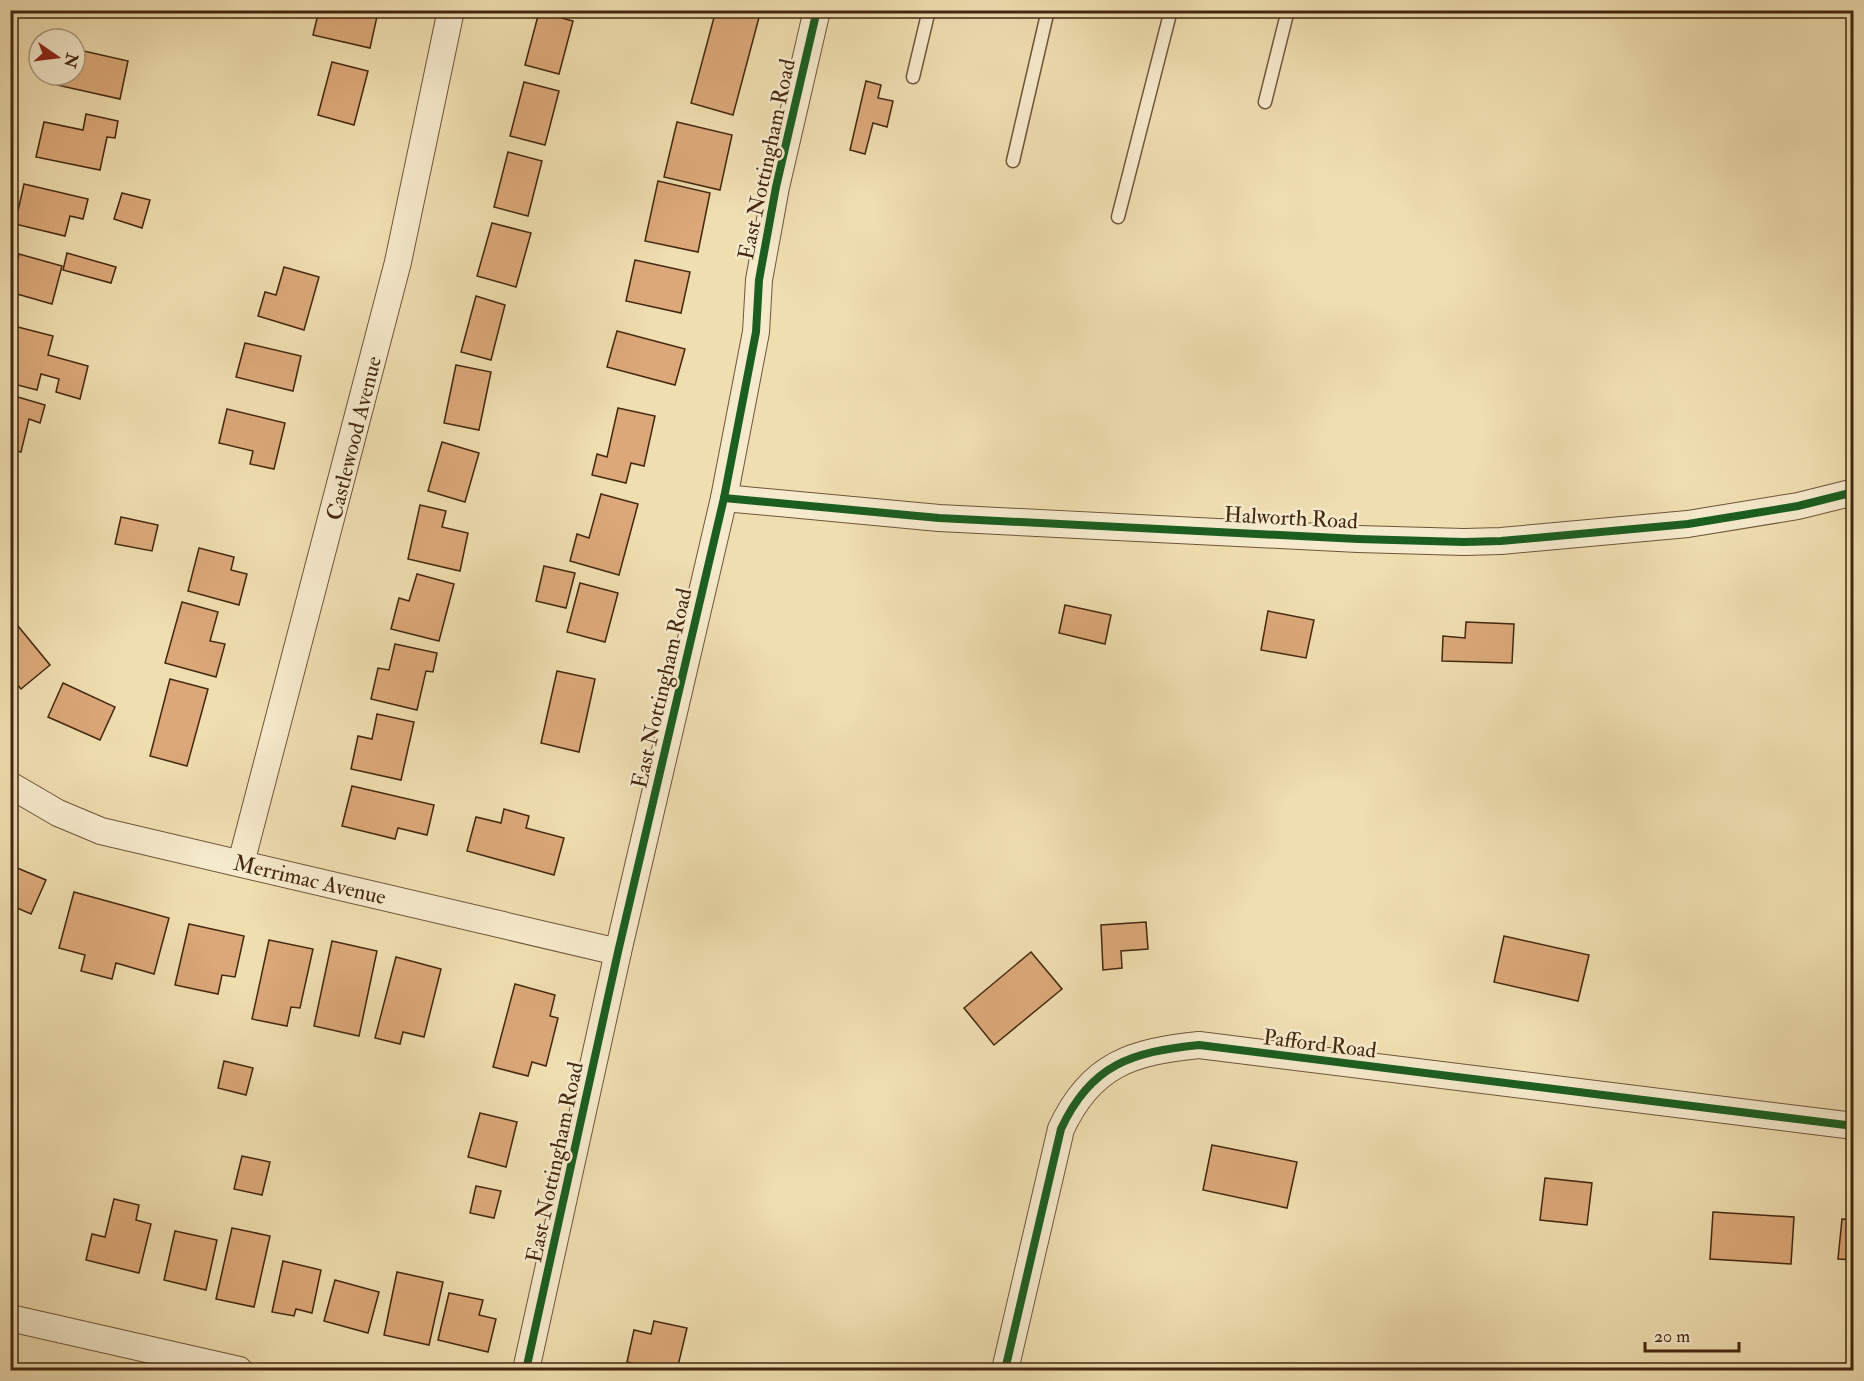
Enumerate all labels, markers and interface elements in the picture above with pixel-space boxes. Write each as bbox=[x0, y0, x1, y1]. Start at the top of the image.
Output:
north arrow bbox=[27, 27, 87, 87]
text: N bbox=[59, 50, 82, 70]
street label: East Nottingham Road bbox=[732, 56, 802, 262]
street label: Castlewood Avenue bbox=[320, 353, 388, 523]
street label: Halworth Road bbox=[1223, 501, 1359, 535]
street label: East Nottingham Road bbox=[625, 585, 699, 791]
street label: Merrimac Avenue bbox=[231, 849, 389, 911]
street label: Pafford Road bbox=[1262, 1023, 1378, 1065]
street label: East Nottingham Road bbox=[520, 1059, 590, 1265]
scale bar bbox=[1645, 1315, 1740, 1353]
text: 20 m bbox=[1654, 1325, 1690, 1348]

